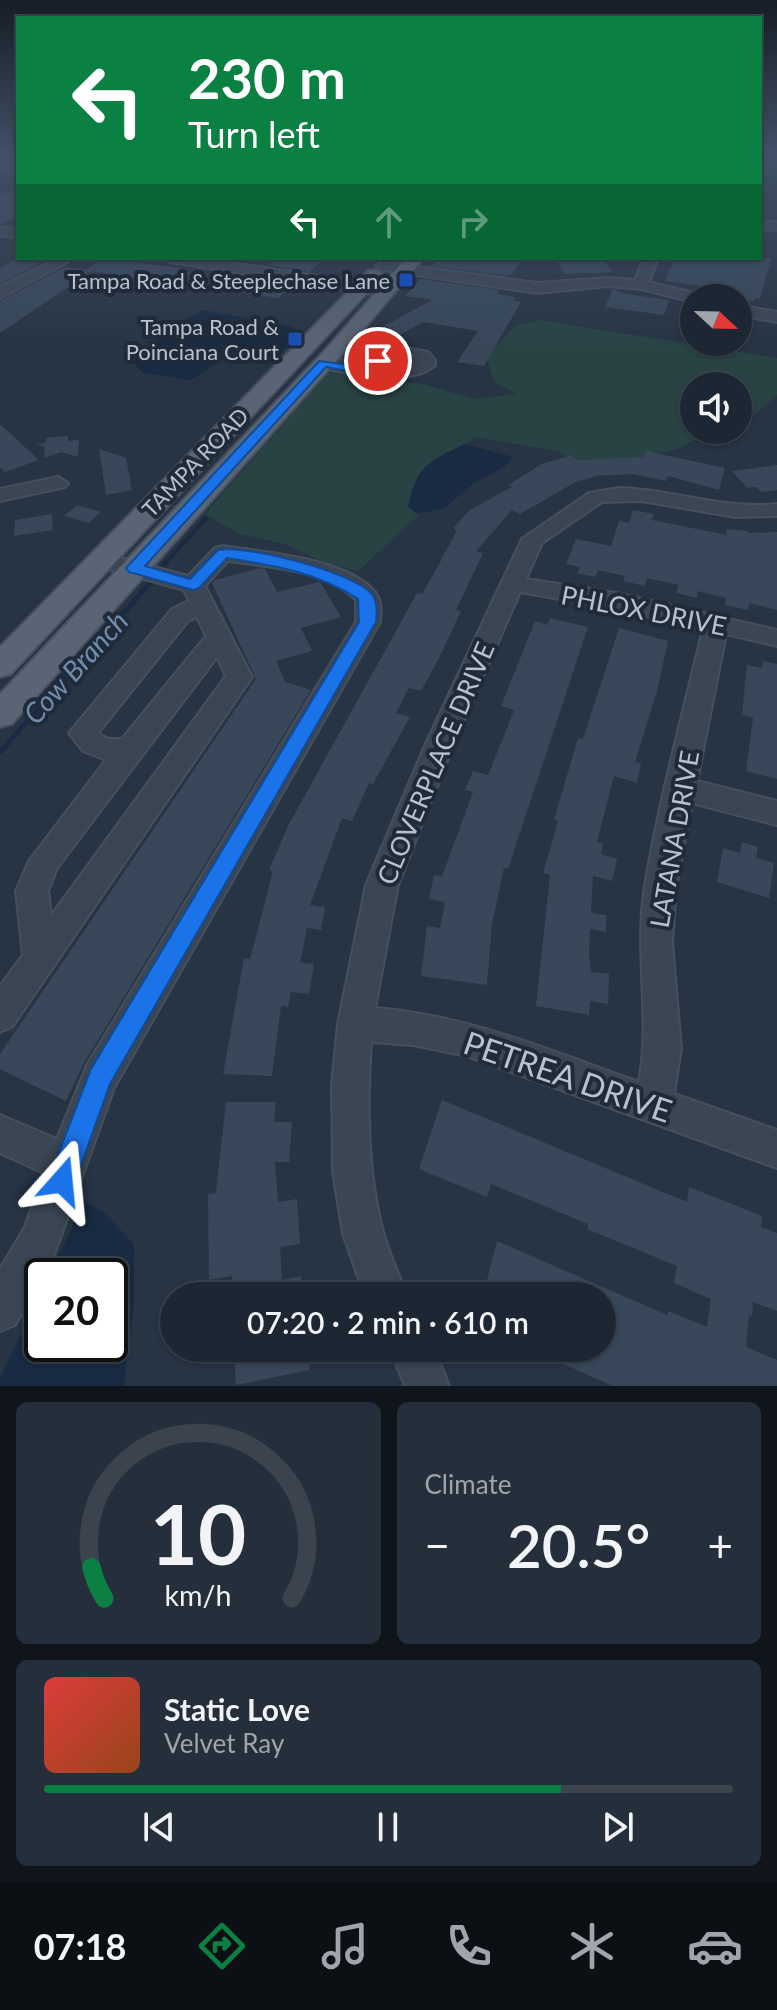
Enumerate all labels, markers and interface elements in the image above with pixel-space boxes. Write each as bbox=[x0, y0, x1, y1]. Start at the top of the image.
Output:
text: 230 m bbox=[188, 44, 346, 111]
icon: left bbox=[56, 48, 160, 152]
text: Turn left bbox=[188, 112, 320, 156]
icon: left bbox=[283, 200, 327, 244]
icon: ahead bbox=[367, 200, 411, 244]
icon: right bbox=[451, 200, 495, 244]
place label: Tampa Road & Steeplechase Lane bbox=[68, 267, 390, 294]
marker: Tampa Road & Steeplechase Lane bbox=[397, 271, 415, 289]
north arrow bbox=[680, 284, 752, 356]
map controls bbox=[680, 284, 752, 444]
place label: Tampa Road & Poinciana Court bbox=[126, 313, 279, 365]
pin bbox=[344, 327, 412, 395]
marker: Tampa Road & Poinciana Court bbox=[286, 330, 304, 348]
icon: arrive bbox=[356, 339, 400, 383]
button: sound bbox=[680, 372, 752, 444]
street label: TAMPA ROAD bbox=[136, 402, 254, 522]
street label: PHLOX DRIVE bbox=[559, 578, 729, 642]
water label: Cow Branch bbox=[16, 604, 134, 730]
street label: CLOVERPLACE DRIVE bbox=[369, 637, 501, 889]
street label: LATANA DRIVE bbox=[643, 748, 705, 930]
street label: PETREA DRIVE bbox=[459, 1022, 677, 1130]
position arrow bbox=[20, 1139, 104, 1223]
speed limit sign: 20 bbox=[24, 1258, 128, 1362]
text: 07:20 · 2 min · 610 m bbox=[247, 1304, 529, 1340]
text: Climate bbox=[425, 1468, 511, 1500]
text: 10 bbox=[150, 1483, 247, 1583]
text: 20.5° bbox=[507, 1509, 651, 1581]
text: − bbox=[425, 1519, 450, 1571]
text: + bbox=[707, 1519, 733, 1571]
text: km/h bbox=[165, 1578, 232, 1612]
text: Static Love bbox=[164, 1691, 310, 1727]
text: Velvet Ray bbox=[164, 1727, 284, 1759]
icon: previous bbox=[137, 1805, 181, 1849]
icon: pause bbox=[366, 1805, 410, 1849]
icon: next bbox=[596, 1805, 640, 1849]
icon: directions bbox=[194, 1918, 250, 1974]
icon: music bbox=[317, 1918, 373, 1974]
icon: phone bbox=[441, 1918, 497, 1974]
icon: climate bbox=[564, 1918, 620, 1974]
icon: car bbox=[687, 1918, 743, 1974]
text: 07:18 bbox=[34, 1924, 126, 1968]

